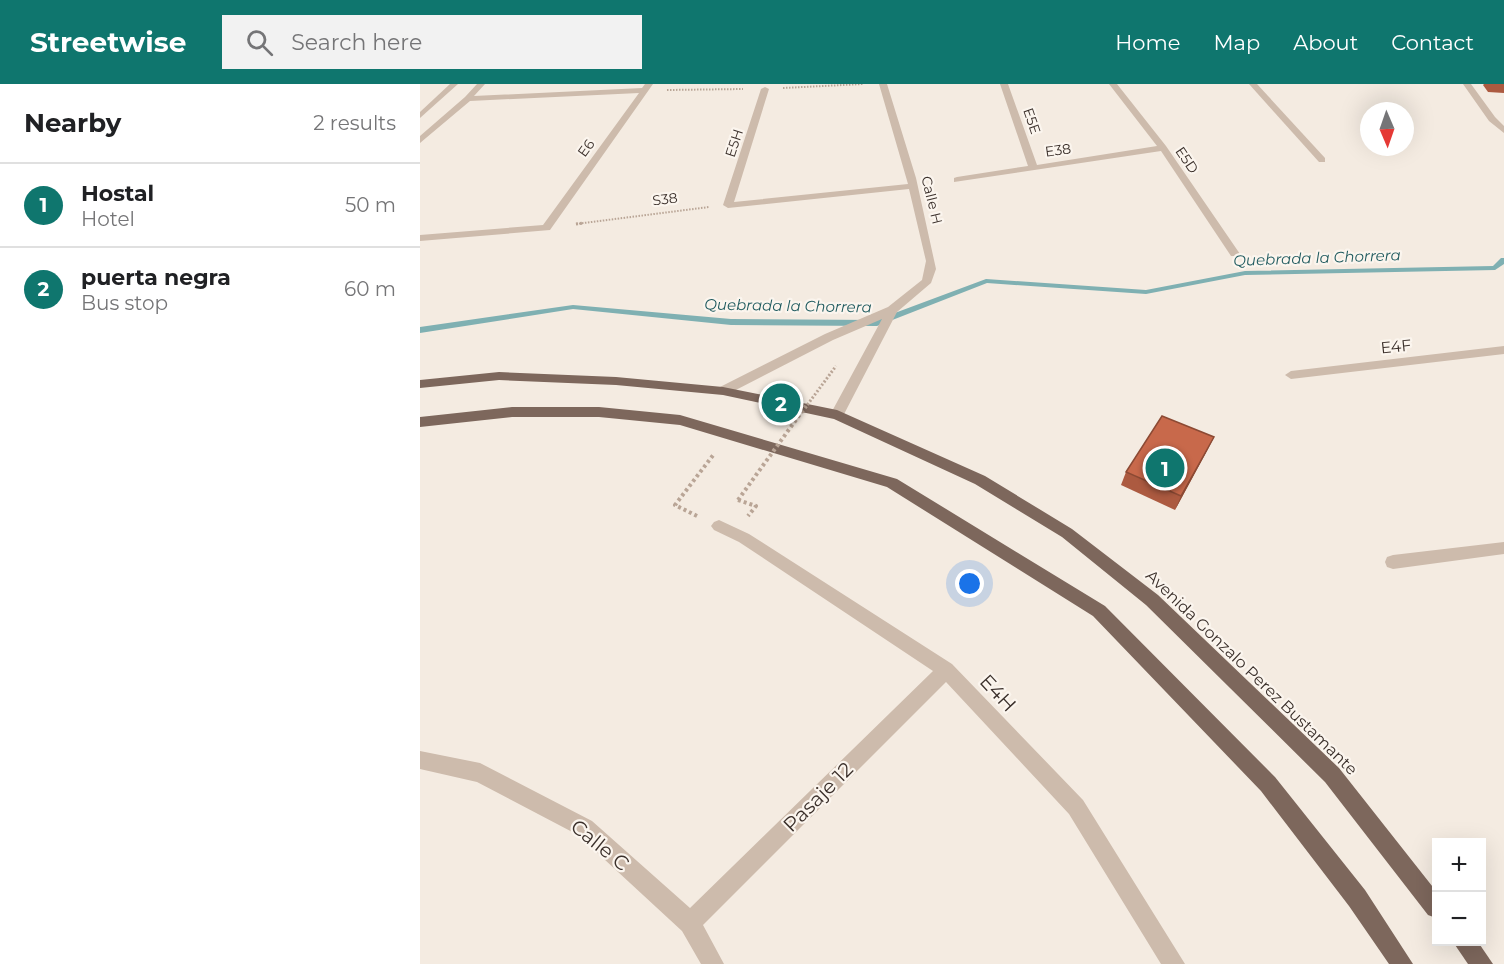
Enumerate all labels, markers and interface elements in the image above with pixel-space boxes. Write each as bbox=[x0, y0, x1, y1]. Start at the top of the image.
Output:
search box bbox=[222, 15, 642, 69]
text: Streetwise bbox=[30, 25, 186, 59]
icon: search bbox=[243, 26, 276, 59]
text: Search here bbox=[291, 29, 422, 56]
text: Home bbox=[1115, 30, 1180, 55]
text: Map bbox=[1213, 30, 1260, 55]
text: About bbox=[1293, 30, 1358, 55]
text: Contact bbox=[1391, 30, 1474, 55]
north arrow bbox=[1360, 102, 1414, 156]
street label: E5E bbox=[1019, 106, 1045, 136]
text: Nearby bbox=[24, 107, 121, 139]
text: 2 results bbox=[313, 111, 396, 135]
street label: E5H bbox=[721, 127, 747, 159]
street label: E6 bbox=[574, 135, 599, 160]
street label: E38 bbox=[1044, 139, 1072, 161]
street label: E5D bbox=[1172, 143, 1202, 177]
street label: Calle H bbox=[917, 174, 947, 226]
text: Hostal bbox=[81, 180, 154, 207]
street label: S38 bbox=[651, 189, 679, 209]
text: 1 bbox=[40, 193, 47, 217]
text: 50 m bbox=[345, 193, 396, 217]
text: Hotel bbox=[81, 207, 135, 231]
water label: Quebrada la Chorrera bbox=[1233, 245, 1401, 270]
text: puerta negra bbox=[81, 264, 231, 291]
text: 2 bbox=[38, 277, 49, 301]
text: 60 m bbox=[344, 277, 396, 301]
text: Bus stop bbox=[81, 291, 168, 315]
water label: Quebrada la Chorrera bbox=[704, 295, 872, 316]
street label: E4F bbox=[1380, 335, 1412, 358]
pin: 2 bbox=[762, 380, 800, 426]
pin: 1 bbox=[1146, 446, 1184, 490]
street label: Avenida Gonzalo Perez Bustamante bbox=[1142, 566, 1361, 779]
your location bbox=[955, 569, 984, 598]
street label: E4H bbox=[975, 669, 1021, 717]
street label: Pasaje 12 bbox=[778, 757, 858, 837]
street label: Calle C bbox=[566, 814, 634, 876]
map controls bbox=[1432, 838, 1486, 946]
button: + bbox=[1432, 838, 1486, 892]
button: − bbox=[1432, 892, 1486, 946]

